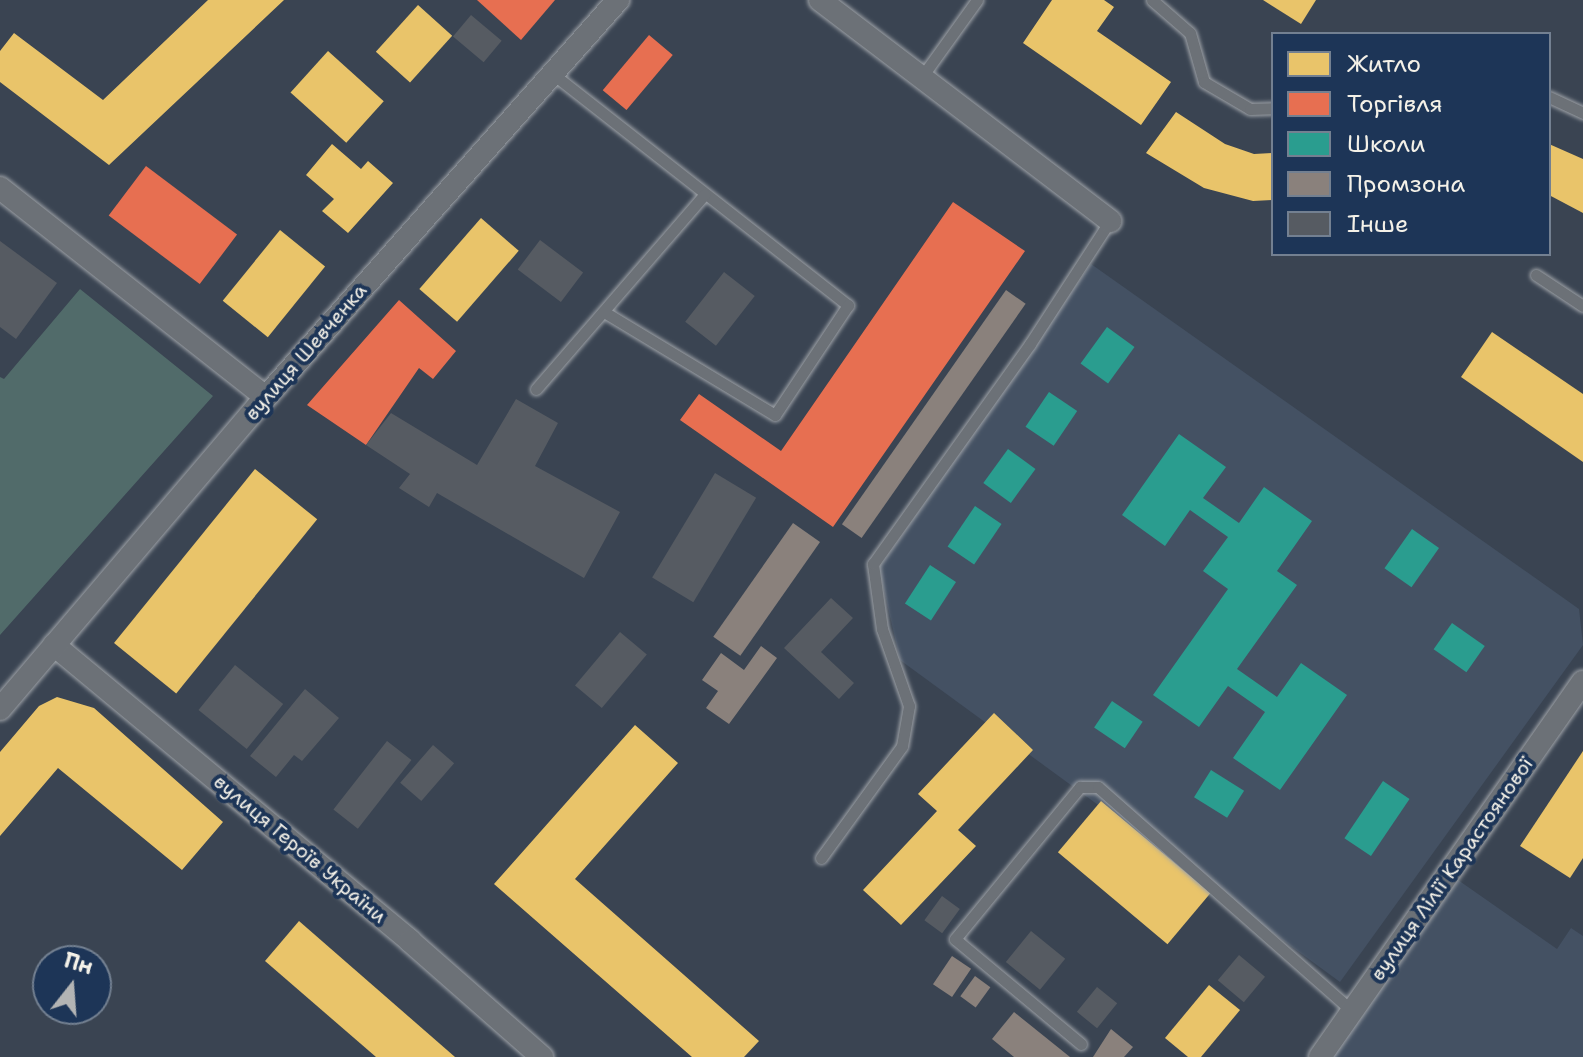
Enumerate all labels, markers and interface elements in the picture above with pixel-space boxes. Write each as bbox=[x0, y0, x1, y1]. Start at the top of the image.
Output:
legend bbox=[1271, 32, 1551, 256]
text: Житло bbox=[1347, 48, 1421, 80]
text: Торгівля bbox=[1347, 88, 1443, 120]
text: Школи bbox=[1347, 128, 1425, 160]
text: Промзона bbox=[1347, 168, 1465, 200]
text: Інше bbox=[1347, 208, 1408, 240]
street label: вулиця Шевченка bbox=[240, 279, 372, 425]
street label: вулиця Лілії Карастоянової bbox=[1366, 753, 1538, 985]
street label: вулиця Героїв України bbox=[209, 770, 391, 928]
north arrow bbox=[32, 945, 112, 1025]
text: Пн bbox=[60, 945, 97, 982]

